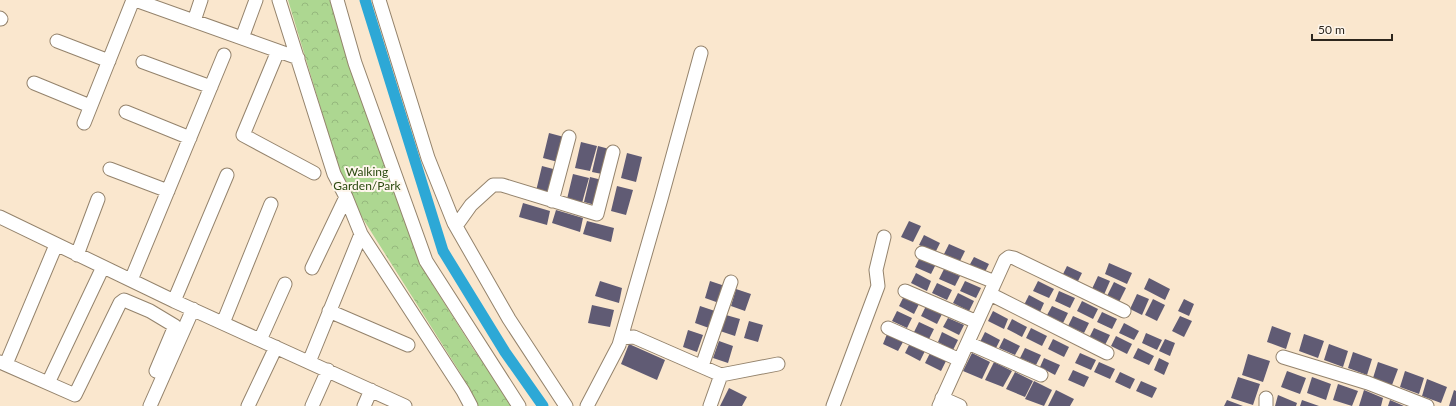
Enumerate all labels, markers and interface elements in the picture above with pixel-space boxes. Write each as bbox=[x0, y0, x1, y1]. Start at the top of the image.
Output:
scale bar bbox=[1312, 16, 1392, 42]
text: 50 m bbox=[1318, 22, 1345, 37]
park label: Walking Garden/Park bbox=[333, 164, 402, 193]

